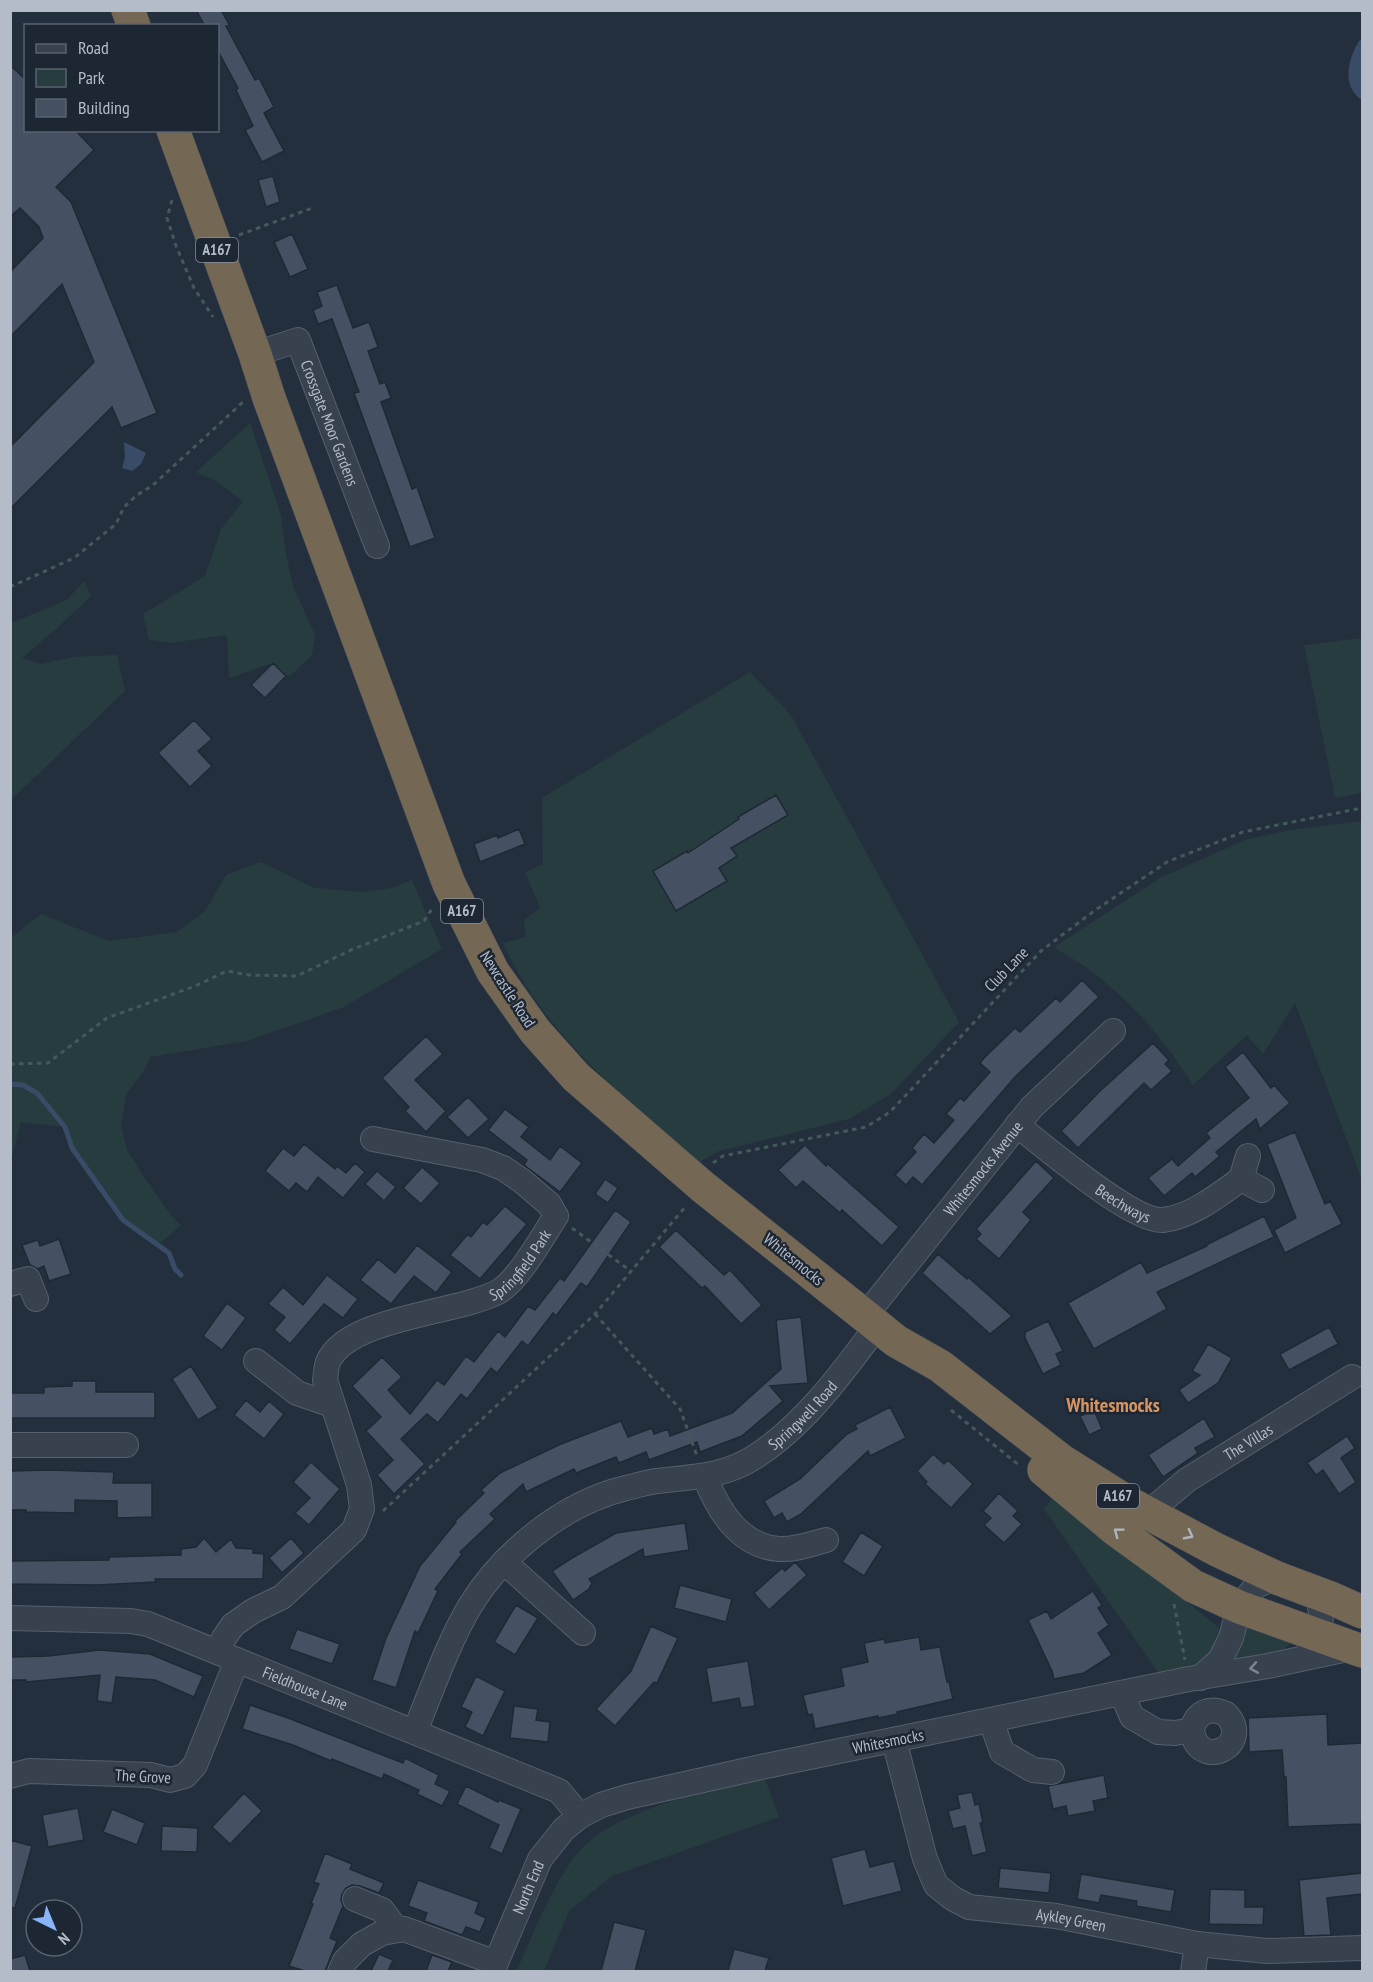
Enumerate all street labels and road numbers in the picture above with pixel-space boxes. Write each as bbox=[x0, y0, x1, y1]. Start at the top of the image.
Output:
road number: A167 bbox=[196, 238, 238, 262]
street label: Crossgate Moor Gardens bbox=[297, 357, 363, 489]
road number: A167 bbox=[441, 899, 483, 923]
street label: Club Lane bbox=[980, 942, 1032, 996]
street label: Newcastle Road bbox=[476, 947, 540, 1031]
street label: Whitesmocks Avenue bbox=[939, 1117, 1027, 1220]
street label: Beechways bbox=[1092, 1179, 1153, 1227]
street label: Springfield Park bbox=[486, 1225, 555, 1305]
street label: Whitesmocks bbox=[760, 1229, 828, 1289]
street label: Springwell Road bbox=[764, 1376, 841, 1454]
street label: The Villas bbox=[1220, 1419, 1276, 1465]
road number: A167 bbox=[1097, 1484, 1139, 1508]
street label: Fieldhouse Lane bbox=[260, 1662, 351, 1714]
street label: Whitesmocks bbox=[851, 1724, 925, 1758]
street label: The Grove bbox=[114, 1765, 172, 1787]
street label: North End bbox=[508, 1858, 548, 1917]
street label: Aykley Green bbox=[1035, 1904, 1108, 1936]

